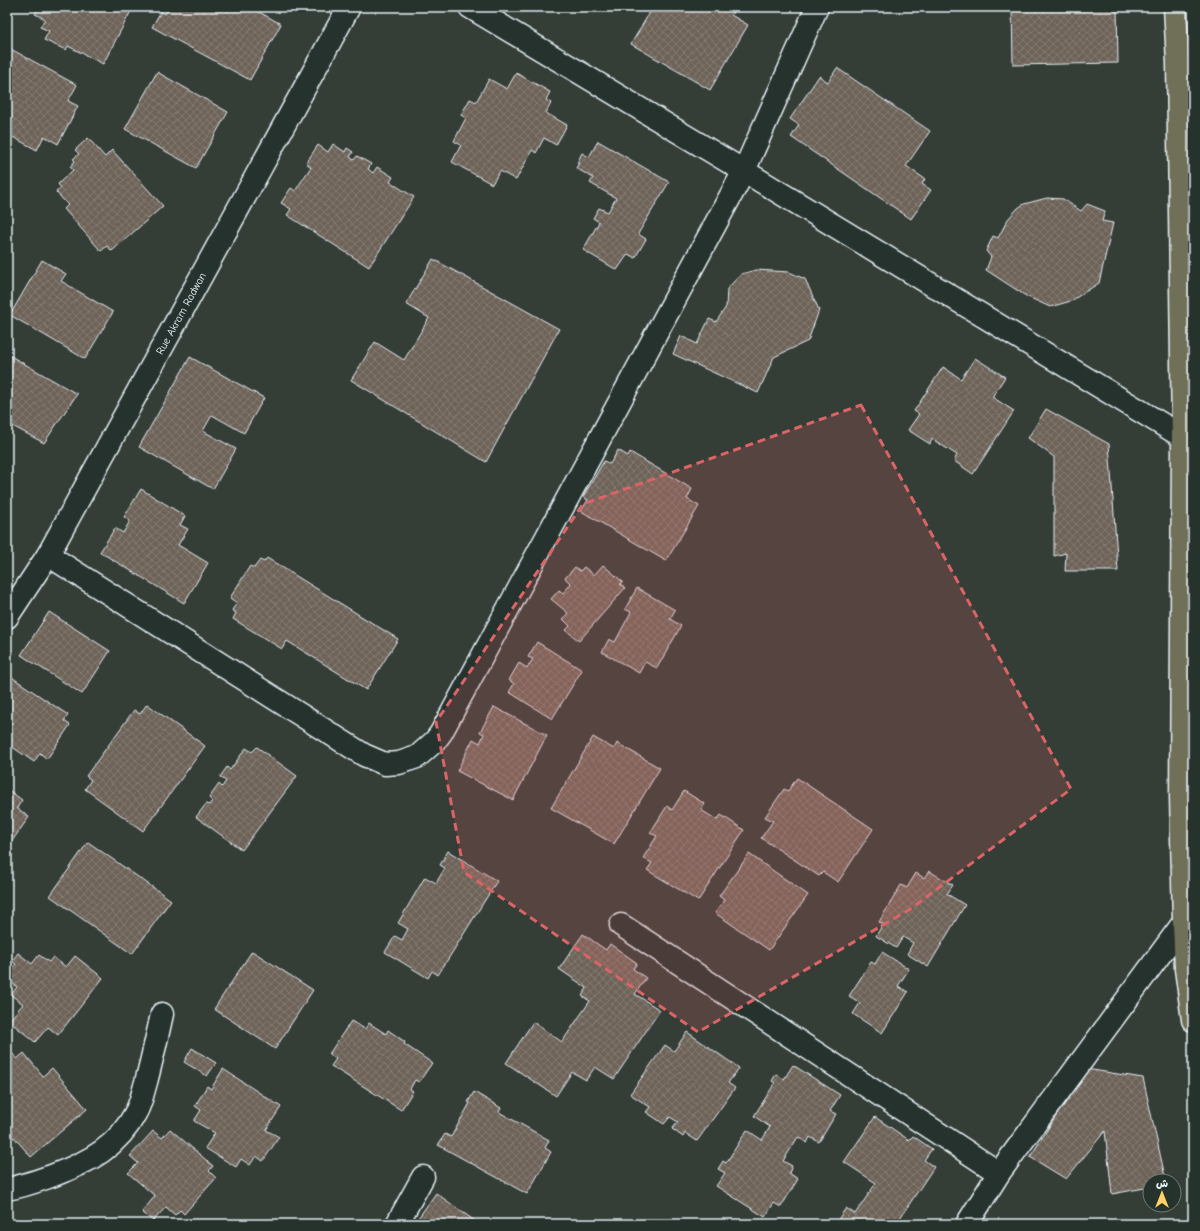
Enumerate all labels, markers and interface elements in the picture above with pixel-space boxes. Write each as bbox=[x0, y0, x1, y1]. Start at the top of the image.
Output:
street label: Rue Akram Radwan bbox=[153, 270, 209, 357]
north arrow bbox=[1142, 1173, 1182, 1213]
text: ش bbox=[1156, 1177, 1168, 1190]

